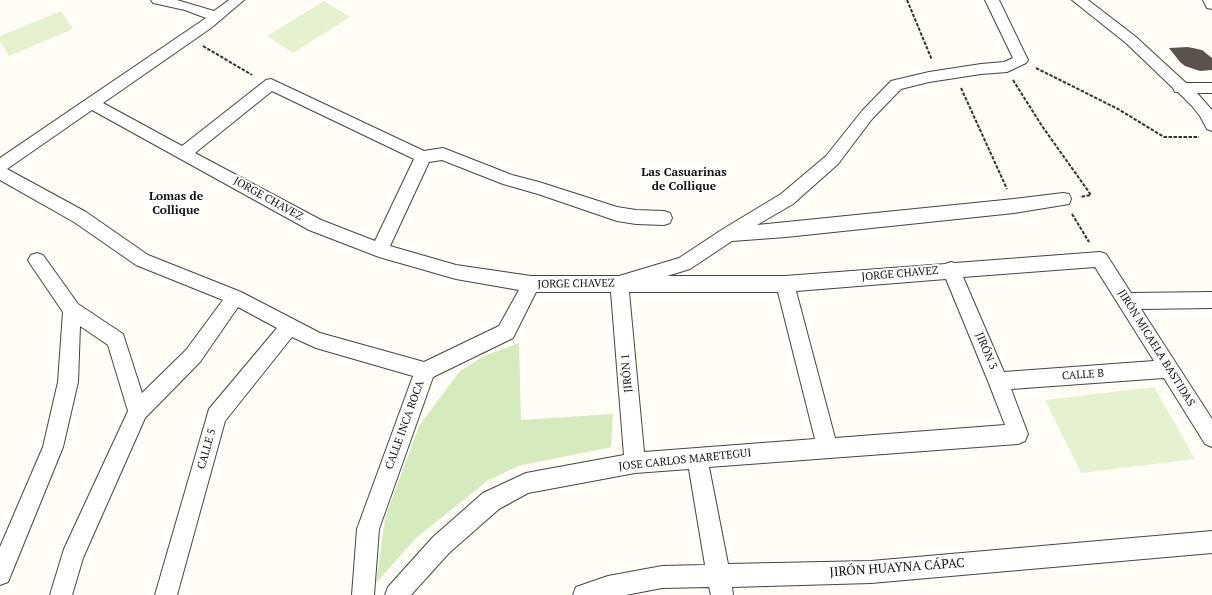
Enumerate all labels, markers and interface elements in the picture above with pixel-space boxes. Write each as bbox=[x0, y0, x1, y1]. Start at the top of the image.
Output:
district label: Las Casuarinas de Collique bbox=[641, 166, 727, 194]
street label: JORGE CHAVEZ bbox=[231, 174, 305, 224]
district label: Lomas de Collique bbox=[149, 190, 203, 218]
street label: JORGE CHAVEZ bbox=[861, 264, 939, 284]
street label: JORGE CHAVEZ bbox=[537, 277, 615, 291]
street label: JIRÓN MICAELA BASTIDAS bbox=[1115, 287, 1197, 409]
street label: JIRÓN 3 bbox=[972, 330, 1000, 372]
street label: JIRÓN 1 bbox=[619, 353, 635, 393]
street label: CALLE B bbox=[1061, 367, 1105, 383]
street label: CALLE INCA ROCA bbox=[383, 379, 427, 471]
street label: CALLE 5 bbox=[195, 427, 219, 471]
street label: JOSE CARLOS MARETEGUI bbox=[618, 446, 752, 474]
street label: JIRÓN HUAYNA CÁPAC bbox=[829, 556, 965, 580]

